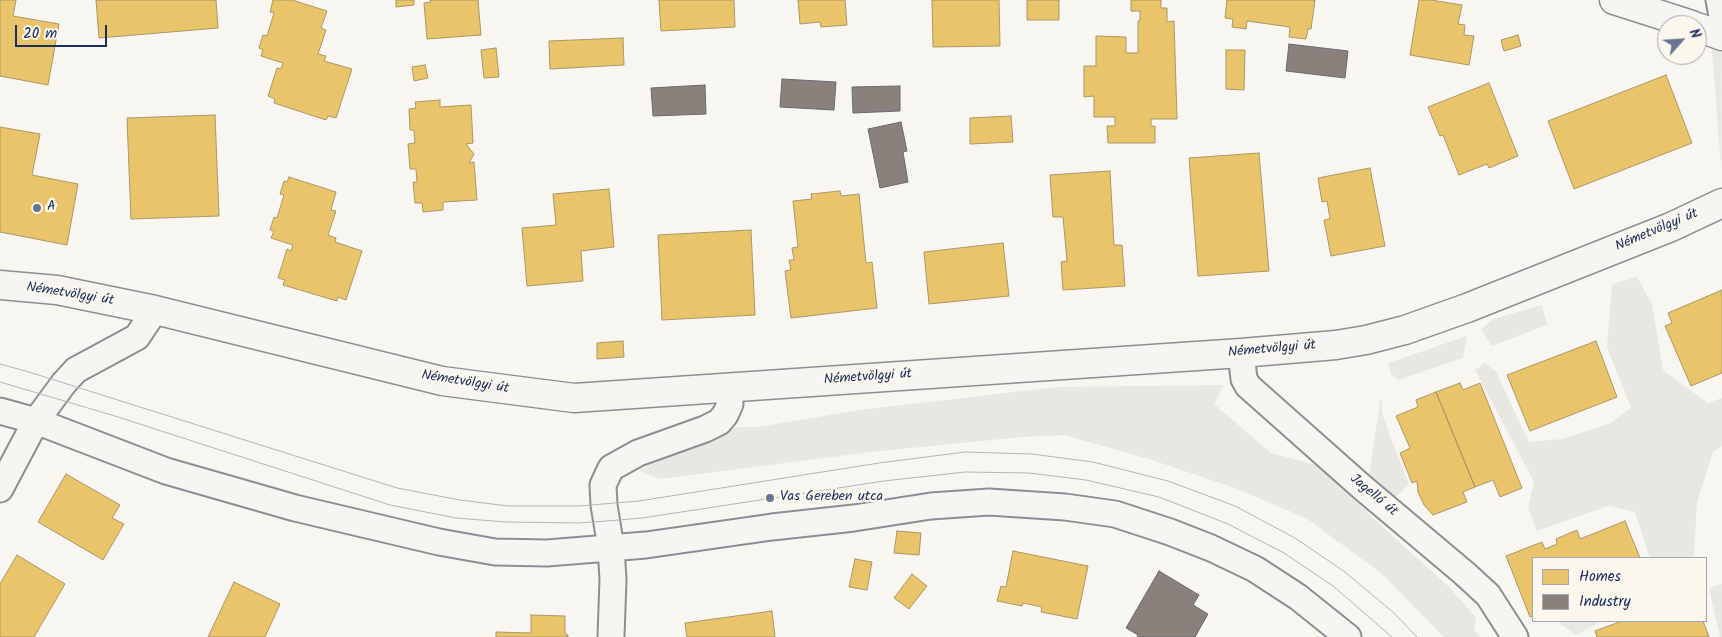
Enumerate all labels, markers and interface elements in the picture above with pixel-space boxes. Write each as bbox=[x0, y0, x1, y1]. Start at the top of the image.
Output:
scale bar bbox=[18, 15, 110, 47]
north arrow bbox=[1657, 15, 1707, 65]
text: 20 m bbox=[23, 22, 57, 46]
text: N bbox=[1683, 25, 1706, 43]
place label: A bbox=[47, 200, 56, 216]
marker: A bbox=[31, 202, 43, 214]
street label: Németvölgyi út bbox=[1613, 206, 1701, 256]
street label: Németvölgyi út bbox=[25, 280, 115, 310]
street label: Németvölgyi út bbox=[1227, 338, 1317, 362]
street label: Németvölgyi út bbox=[823, 367, 913, 389]
street label: Németvölgyi út bbox=[420, 368, 510, 398]
street label: Jagelló út bbox=[1346, 471, 1400, 521]
place label: Vas Gereben utca bbox=[780, 490, 883, 506]
marker: Vas Gereben utca bbox=[764, 492, 776, 504]
legend bbox=[1532, 557, 1707, 622]
text: Homes bbox=[1579, 565, 1621, 589]
text: Industry bbox=[1579, 590, 1631, 614]

